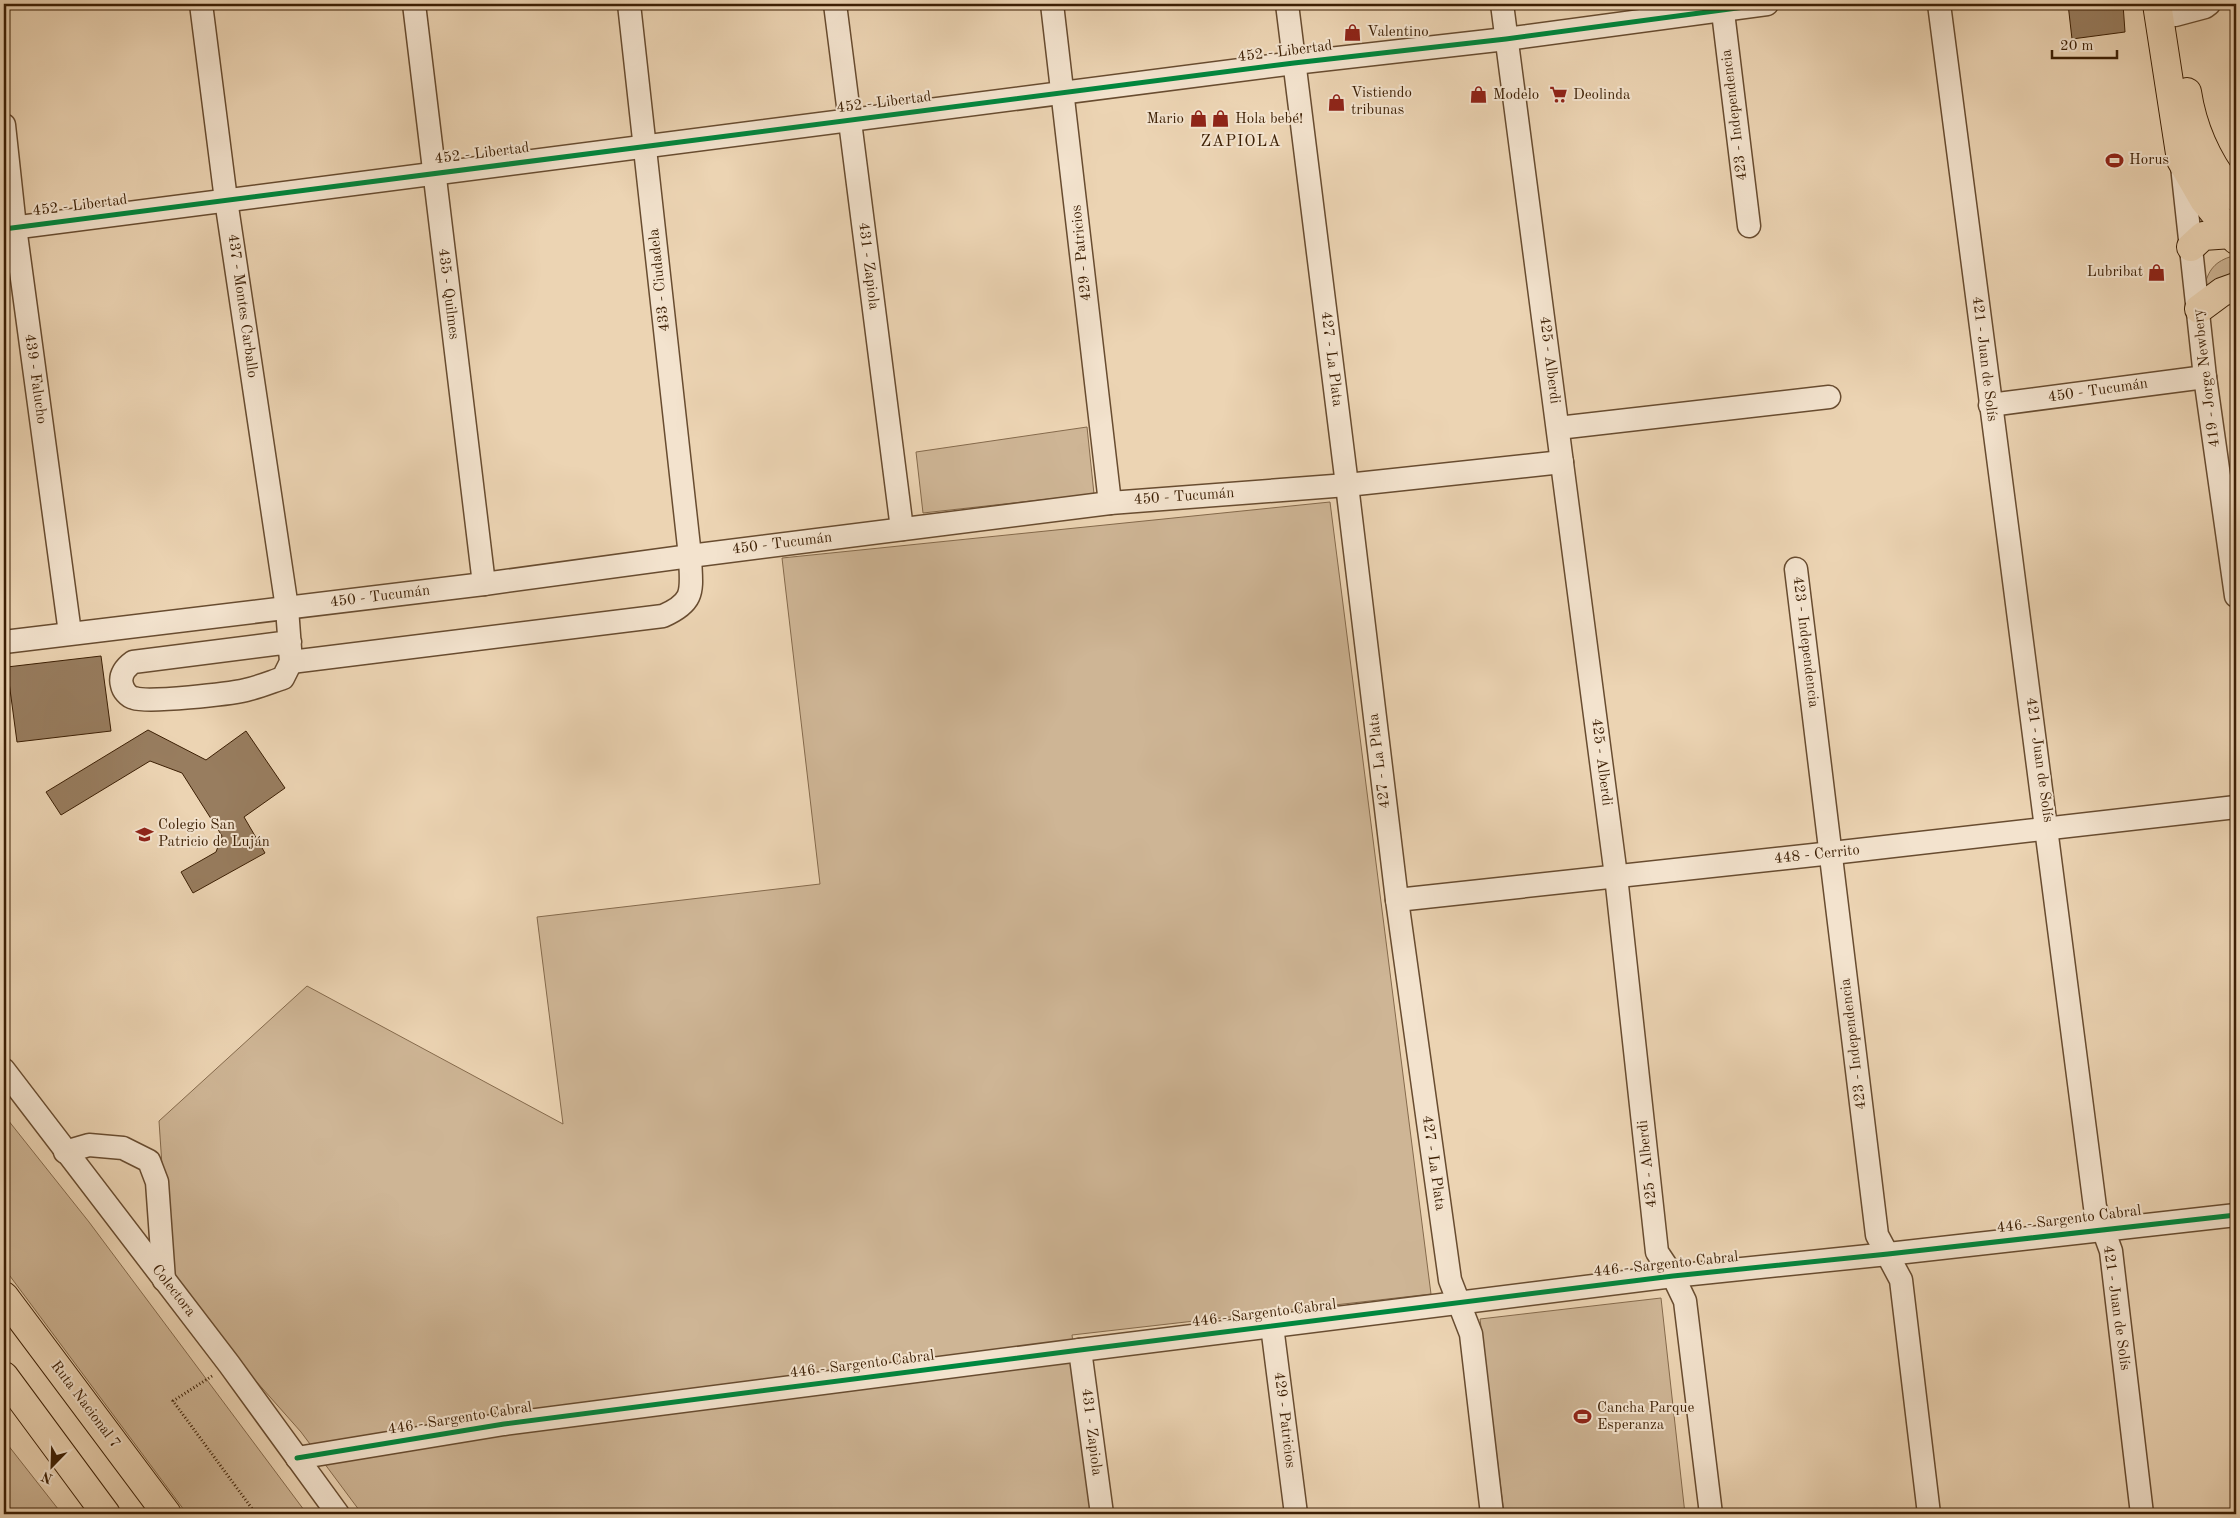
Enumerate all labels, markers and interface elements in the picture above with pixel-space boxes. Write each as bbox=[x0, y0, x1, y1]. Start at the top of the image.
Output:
shop icon: Valentino bbox=[1343, 22, 1363, 42]
place label: Valentino bbox=[1367, 25, 1429, 40]
scale bar bbox=[2052, 28, 2118, 60]
street label: 452 - Libertad bbox=[1237, 39, 1333, 65]
text: 20 m bbox=[2060, 39, 2094, 54]
street label: 423 - Independencia bbox=[1719, 48, 1751, 182]
shop icon: Modelo bbox=[1469, 85, 1489, 105]
supermarket icon: Deolinda bbox=[1549, 85, 1569, 105]
place label: Vistiendo tribunas bbox=[1351, 86, 1412, 118]
place label: Modelo bbox=[1493, 88, 1539, 103]
place label: Deolinda bbox=[1573, 88, 1631, 103]
street label: 452 - Libertad bbox=[836, 90, 932, 116]
shop icon: Vistiendo tribunas bbox=[1327, 92, 1347, 112]
shop icon: Mario bbox=[1188, 109, 1208, 129]
shop icon: Hola bebé! bbox=[1211, 109, 1231, 129]
place label: Mario bbox=[1146, 112, 1184, 127]
place label: Hola bebé! bbox=[1235, 112, 1303, 127]
district label: ZAPIOLA bbox=[1201, 134, 1281, 150]
street label: 452 - Libertad bbox=[434, 141, 530, 167]
sports icon: Horus bbox=[2105, 150, 2125, 170]
place label: Horus bbox=[2129, 153, 2169, 168]
street label: 452 - Libertad bbox=[32, 193, 128, 219]
street label: 429 - Patricios bbox=[1069, 204, 1095, 302]
street label: 431 - Zapiola bbox=[855, 221, 881, 311]
street label: 433 - Ciudadela bbox=[647, 227, 673, 332]
street label: 437 - Montes Carballo bbox=[224, 233, 260, 379]
street label: 435 - Quilmes bbox=[435, 247, 461, 341]
shop icon: Lubribat bbox=[2147, 262, 2167, 282]
place label: Lubribat bbox=[2087, 265, 2143, 280]
street label: 421 - Juan de Solís bbox=[1969, 295, 1999, 423]
street label: 419 - Jorge Newbery bbox=[2191, 308, 2223, 448]
street label: 427 - La Plata bbox=[1318, 310, 1344, 408]
street label: 425 - Alberdi bbox=[1536, 315, 1562, 405]
street label: 439 - Falucho bbox=[21, 333, 49, 425]
street label: 450 - Tucumán bbox=[2047, 377, 2149, 405]
street label: 450 - Tucumán bbox=[1133, 486, 1235, 508]
street label: 450 - Tucumán bbox=[731, 530, 833, 558]
street label: 423 - Independencia bbox=[1789, 575, 1821, 709]
street label: 450 - Tucumán bbox=[329, 583, 431, 611]
street label: 421 - Juan de Solís bbox=[2023, 696, 2055, 824]
street label: 427 - La Plata bbox=[1367, 712, 1393, 810]
street label: 425 - Alberdi bbox=[1588, 717, 1614, 807]
place label: Colegio San Patricio de Luján bbox=[158, 818, 270, 850]
school or university icon: Colegio San Patricio de Luján bbox=[134, 824, 154, 844]
street label: 448 - Cerrito bbox=[1773, 843, 1861, 867]
street label: 423 - Independencia bbox=[1838, 977, 1870, 1111]
street label: 427 - La Plata bbox=[1419, 1114, 1447, 1212]
street label: 425 - Alberdi bbox=[1636, 1119, 1660, 1209]
street label: 446 - Sargento Cabral bbox=[1996, 1204, 2142, 1236]
street label: 421 - Juan de Solís bbox=[2100, 1244, 2132, 1372]
street label: 446 - Sargento Cabral bbox=[1593, 1250, 1739, 1280]
street label: Colectora bbox=[148, 1262, 198, 1320]
street label: 446 - Sargento Cabral bbox=[1191, 1298, 1337, 1330]
street label: 446 - Sargento Cabral bbox=[789, 1349, 935, 1381]
street label: Ruta Nacional 7 bbox=[47, 1359, 123, 1451]
street label: 429 - Patricios bbox=[1271, 1371, 1297, 1469]
street label: 431 - Zapiola bbox=[1078, 1387, 1104, 1477]
street label: 446 - Sargento Cabral bbox=[387, 1400, 533, 1438]
place label: Cancha Parque Esperanza bbox=[1597, 1401, 1695, 1433]
sports icon: Cancha Parque Esperanza bbox=[1573, 1407, 1593, 1427]
north arrow bbox=[28, 1440, 78, 1490]
text: N bbox=[39, 1468, 55, 1486]

